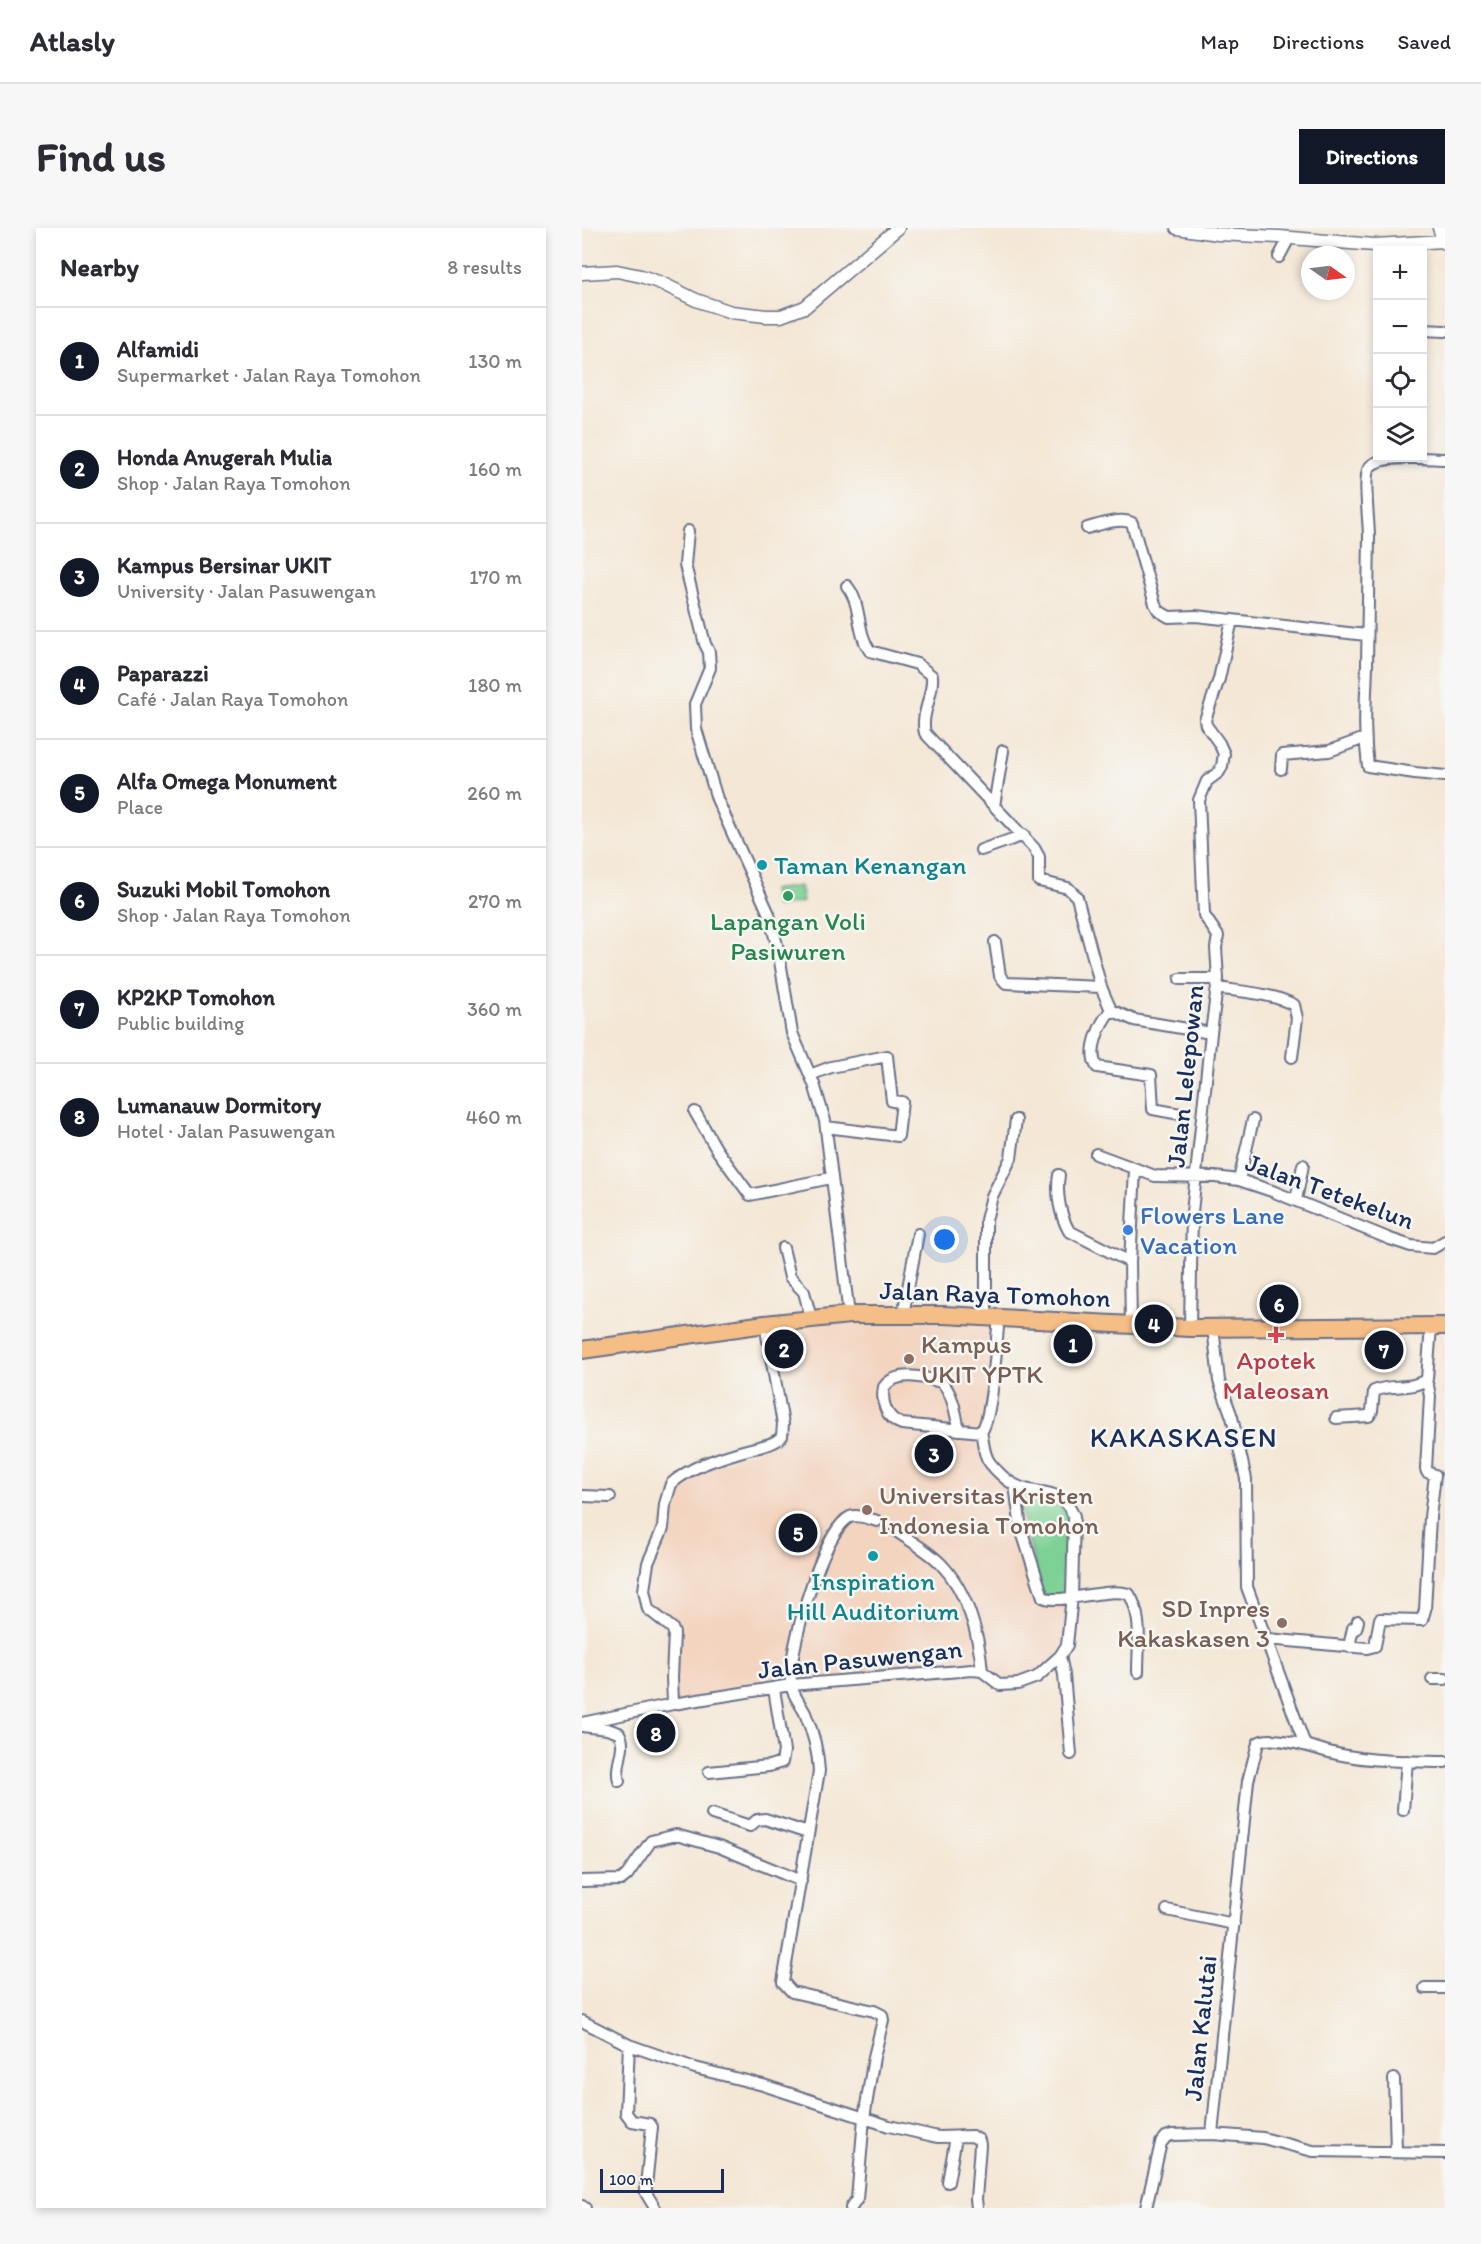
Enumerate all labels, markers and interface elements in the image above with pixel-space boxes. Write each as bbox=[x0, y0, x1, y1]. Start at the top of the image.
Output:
text: Atlasly bbox=[30, 24, 115, 58]
text: Map bbox=[1201, 29, 1239, 54]
text: Directions bbox=[1272, 29, 1364, 54]
text: Saved bbox=[1397, 29, 1451, 54]
button: Directions bbox=[1299, 129, 1445, 184]
text: Find us bbox=[36, 131, 166, 182]
north arrow bbox=[1301, 246, 1355, 300]
map controls bbox=[1373, 246, 1427, 462]
button: + bbox=[1373, 246, 1427, 300]
text: Nearby bbox=[60, 251, 139, 283]
text: 8 results bbox=[447, 255, 522, 279]
button: − bbox=[1373, 300, 1427, 354]
text: Alfamidi bbox=[117, 336, 199, 363]
text: 1 bbox=[75, 349, 84, 373]
text: 130 m bbox=[468, 349, 522, 373]
button: locate bbox=[1373, 354, 1427, 408]
text: Supermarket · Jalan Raya Tomohon bbox=[117, 363, 421, 387]
button: layers bbox=[1373, 408, 1427, 462]
text: Honda Anugerah Mulia bbox=[117, 444, 332, 471]
text: 2 bbox=[74, 457, 85, 481]
text: 160 m bbox=[469, 457, 522, 481]
text: Shop · Jalan Raya Tomohon bbox=[117, 471, 351, 495]
text: Kampus Bersinar UKIT bbox=[117, 552, 331, 579]
text: 3 bbox=[74, 565, 85, 589]
text: 170 m bbox=[469, 565, 522, 589]
text: University · Jalan Pasuwengan bbox=[117, 579, 376, 603]
text: Paparazzi bbox=[117, 660, 209, 687]
text: 4 bbox=[73, 673, 86, 697]
text: 180 m bbox=[468, 673, 522, 697]
text: Café · Jalan Raya Tomohon bbox=[117, 687, 348, 711]
text: Alfa Omega Monument bbox=[117, 768, 337, 795]
text: 5 bbox=[74, 781, 85, 805]
text: 260 m bbox=[467, 781, 522, 805]
text: Place bbox=[117, 795, 163, 819]
place label: Taman Kenangan bbox=[774, 849, 967, 881]
marker: Taman Kenangan bbox=[755, 858, 769, 872]
text: Suzuki Mobil Tomohon bbox=[117, 876, 330, 903]
text: 6 bbox=[74, 889, 85, 913]
text: 270 m bbox=[468, 889, 522, 913]
marker: Lapangan Voli Pasiwuren bbox=[781, 889, 795, 903]
text: Shop · Jalan Raya Tomohon bbox=[117, 903, 351, 927]
place label: Lapangan Voli Pasiwuren bbox=[710, 905, 866, 967]
street label: Jalan Lelepowan bbox=[1159, 983, 1211, 1169]
text: KP2KP Tomohon bbox=[117, 984, 275, 1011]
text: 7 bbox=[75, 997, 84, 1021]
text: 360 m bbox=[467, 997, 522, 1021]
text: Public building bbox=[117, 1011, 244, 1035]
text: Lumanauw Dormitory bbox=[117, 1092, 321, 1119]
text: 8 bbox=[74, 1105, 85, 1129]
text: 460 m bbox=[466, 1105, 522, 1129]
text: Hotel · Jalan Pasuwengan bbox=[117, 1119, 335, 1143]
street label: Jalan Tetekelun bbox=[1241, 1146, 1419, 1236]
place label: Flowers Lane Vacation bbox=[1140, 1199, 1285, 1261]
marker: Flowers Lane Vacation bbox=[1121, 1223, 1135, 1237]
your location bbox=[930, 1225, 959, 1254]
street label: Jalan Raya Tomohon bbox=[879, 1274, 1111, 1314]
pin: 6 bbox=[1260, 1282, 1298, 1326]
pin: 4 bbox=[1134, 1302, 1174, 1346]
pin: 1 bbox=[1054, 1322, 1092, 1366]
pin: 2 bbox=[764, 1326, 804, 1372]
place label: Kampus UKIT YPTK bbox=[921, 1328, 1043, 1390]
marker: Apotek Maleosan bbox=[1269, 1328, 1283, 1342]
pin: 7 bbox=[1364, 1328, 1404, 1372]
place label: Apotek Maleosan bbox=[1223, 1344, 1330, 1406]
marker: Kampus UKIT YPTK bbox=[902, 1352, 916, 1366]
district label: KAKASKASEN bbox=[1090, 1420, 1278, 1454]
pin: 3 bbox=[914, 1432, 954, 1476]
place label: Universitas Kristen Indonesia Tomohon bbox=[879, 1479, 1099, 1541]
marker: Universitas Kristen Indonesia Tomohon bbox=[860, 1503, 874, 1517]
pin: 5 bbox=[778, 1510, 818, 1556]
marker: Inspiration Hill Auditorium bbox=[866, 1549, 880, 1563]
place label: Inspiration Hill Auditorium bbox=[787, 1565, 959, 1627]
place label: SD Inpres Kakaskasen 3 bbox=[1117, 1592, 1270, 1654]
marker: SD Inpres Kakaskasen 3 bbox=[1275, 1616, 1289, 1630]
street label: Jalan Pasuwengan bbox=[756, 1632, 964, 1686]
pin: 8 bbox=[636, 1710, 676, 1756]
street label: Jalan Kalutai bbox=[1176, 1954, 1224, 2102]
scale bar bbox=[600, 2166, 724, 2194]
text: 100 m bbox=[609, 2170, 653, 2189]

